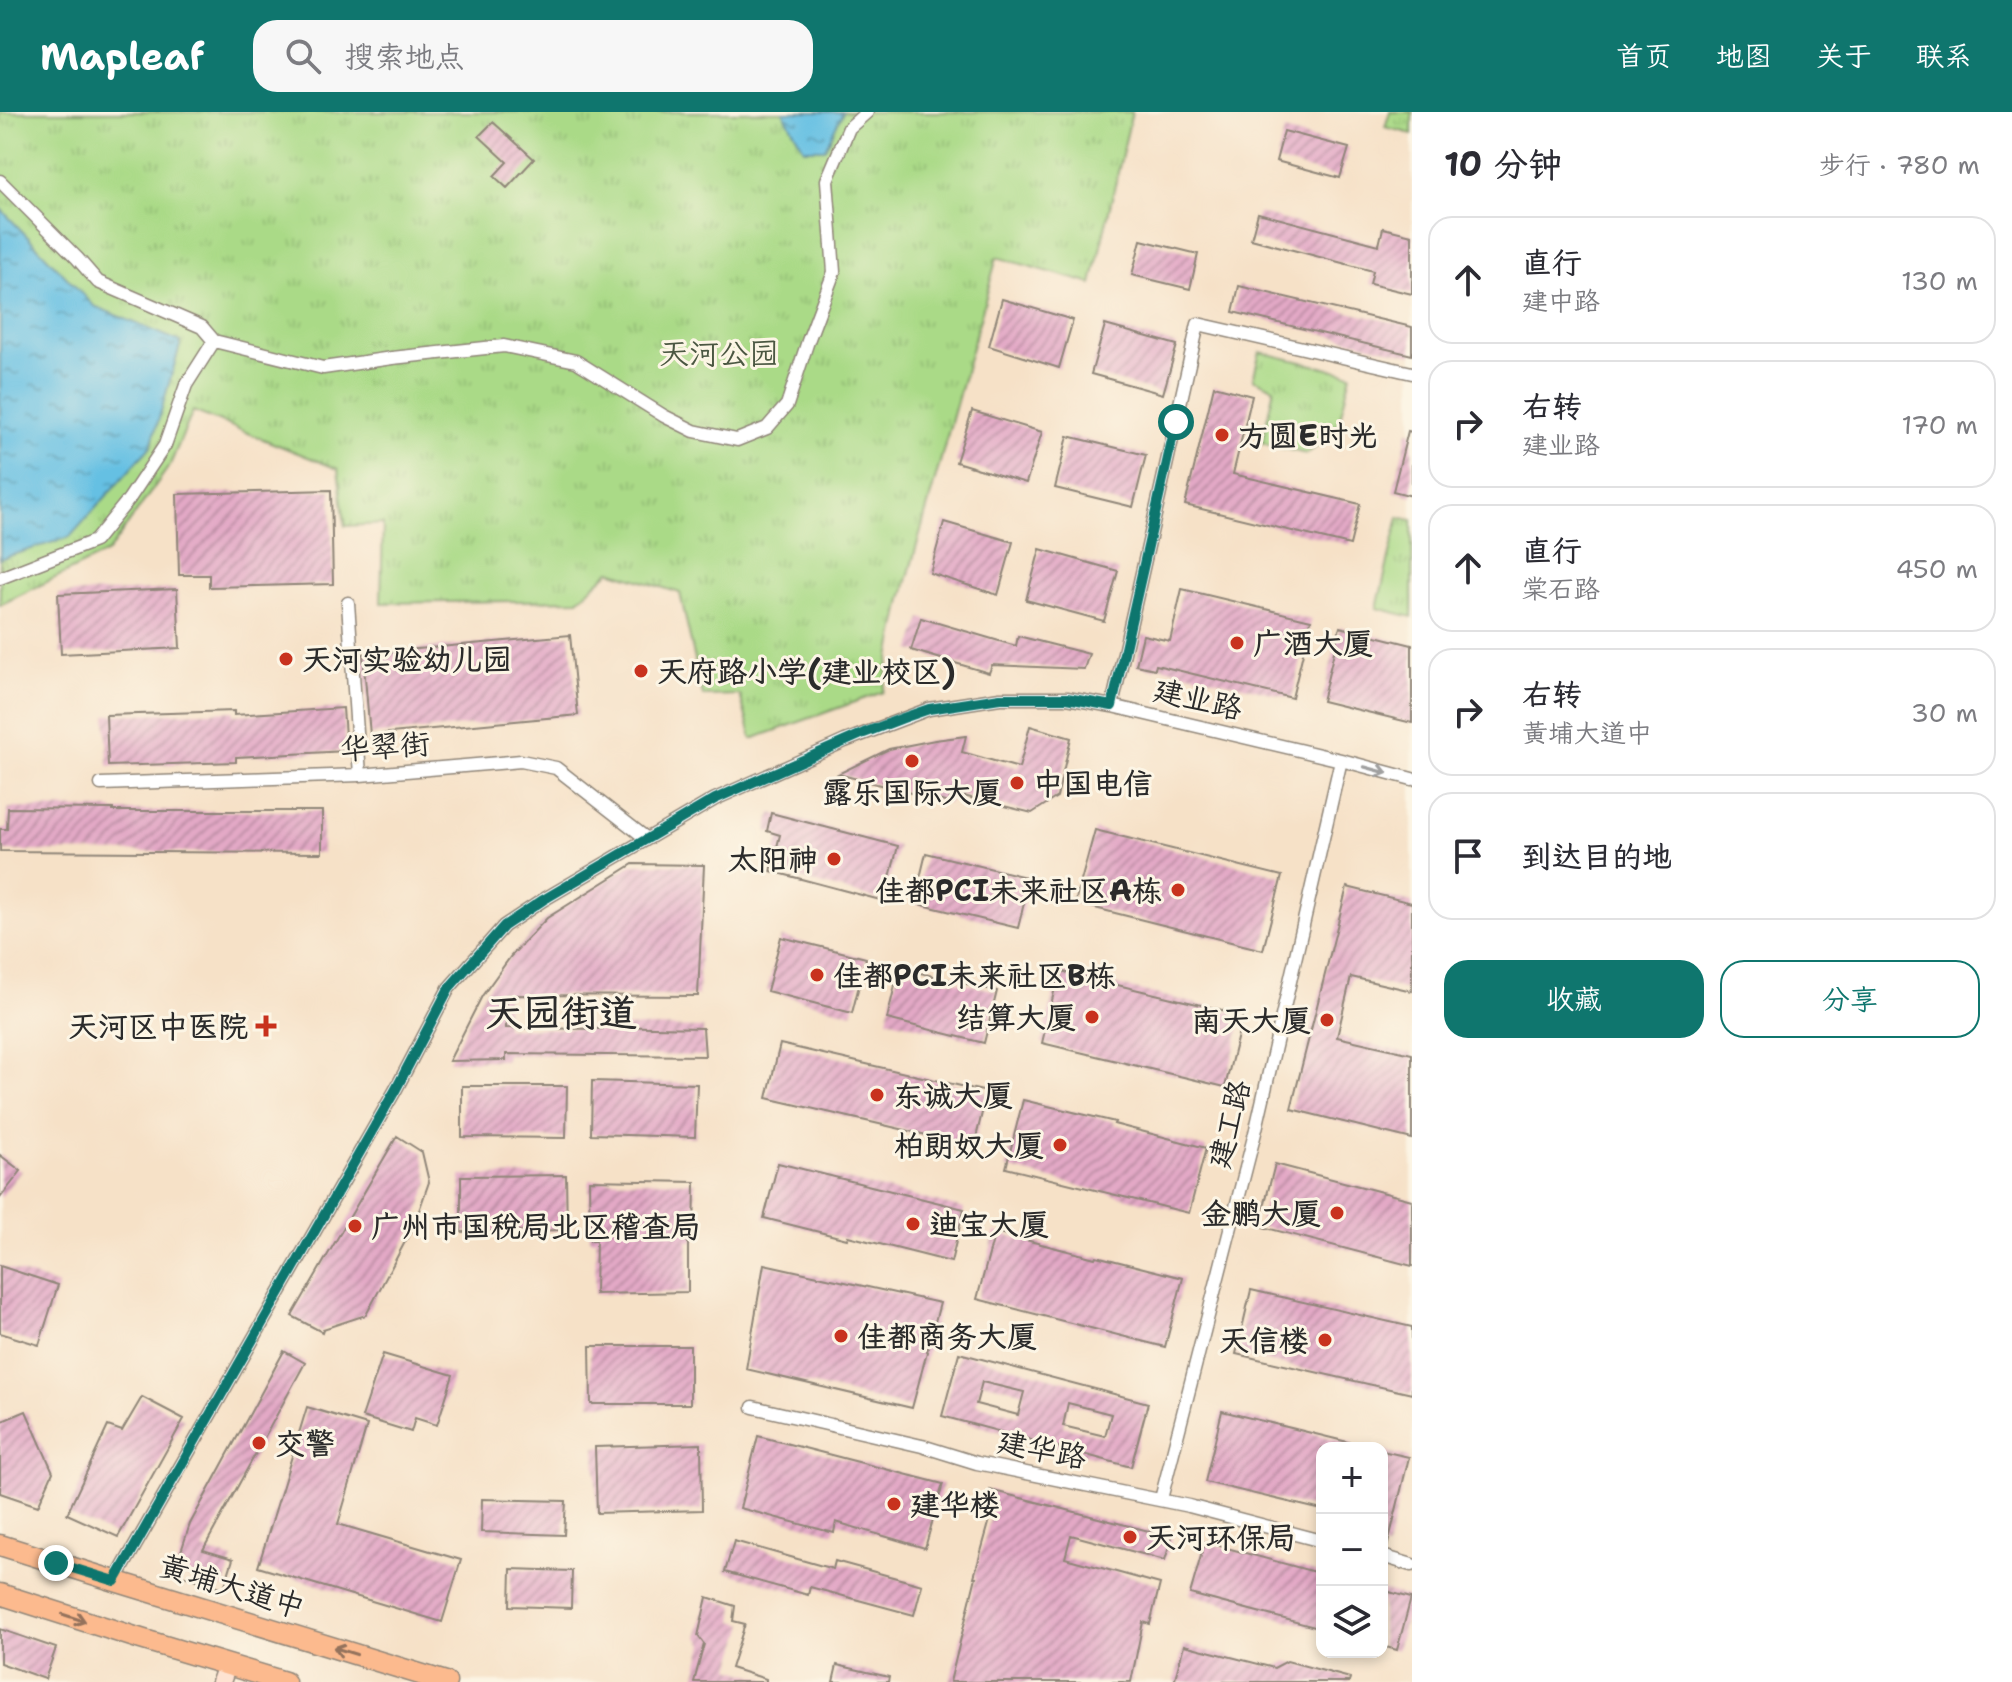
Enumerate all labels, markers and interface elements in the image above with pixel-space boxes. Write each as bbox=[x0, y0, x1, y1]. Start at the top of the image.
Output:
search box bbox=[253, 20, 813, 92]
text: Mapleaf bbox=[40, 31, 205, 82]
icon: search bbox=[281, 34, 325, 78]
text: 搜索地点 bbox=[345, 36, 465, 77]
text: 首页 bbox=[1616, 37, 1672, 75]
text: 地图 bbox=[1716, 37, 1772, 75]
text: 关于 bbox=[1816, 37, 1872, 75]
text: 联系 bbox=[1916, 37, 1972, 75]
text: 10 分钟 bbox=[1444, 141, 1562, 187]
text: 步行 · 780 m bbox=[1819, 147, 1980, 182]
text: 直行 bbox=[1522, 242, 1582, 283]
icon: ahead bbox=[1446, 258, 1490, 302]
text: 130 m bbox=[1901, 263, 1978, 298]
text: 建中路 bbox=[1522, 283, 1600, 318]
park label: 天河公园 bbox=[659, 333, 779, 374]
text: 右转 bbox=[1522, 386, 1582, 427]
icon: right bbox=[1446, 402, 1490, 446]
route start bbox=[1158, 404, 1194, 440]
text: 170 m bbox=[1901, 407, 1978, 442]
place label: 方圆E时光 bbox=[1238, 415, 1378, 456]
marker: 方圆E时光 bbox=[1213, 426, 1231, 444]
text: 建业路 bbox=[1522, 427, 1600, 462]
text: 直行 bbox=[1522, 530, 1582, 571]
icon: ahead bbox=[1446, 546, 1490, 590]
text: 450 m bbox=[1895, 551, 1978, 586]
text: 棠石路 bbox=[1522, 571, 1600, 606]
place label: 广酒大厦 bbox=[1253, 623, 1373, 664]
marker: 广酒大厦 bbox=[1228, 634, 1246, 652]
place label: 天河实验幼儿园 bbox=[302, 639, 512, 680]
marker: 天河实验幼儿园 bbox=[277, 650, 295, 668]
place label: 天府路小学(建业校区) bbox=[657, 651, 956, 692]
marker: 天府路小学(建业校区) bbox=[632, 662, 650, 680]
street label: 建业路 bbox=[1150, 669, 1246, 729]
text: 右转 bbox=[1522, 674, 1582, 715]
icon: right bbox=[1446, 690, 1490, 734]
text: 30 m bbox=[1911, 695, 1978, 730]
text: 黄埔大道中 bbox=[1522, 715, 1652, 750]
street label: 华翠街 bbox=[339, 722, 431, 770]
marker: 露乐国际大厦 bbox=[903, 752, 921, 770]
place label: 中国电信 bbox=[1033, 763, 1153, 804]
one-way arrow bbox=[1363, 763, 1389, 778]
place label: 露乐国际大厦 bbox=[822, 772, 1002, 813]
marker: 中国电信 bbox=[1008, 774, 1026, 792]
icon: arrive bbox=[1446, 834, 1490, 878]
text: 到达目的地 bbox=[1522, 836, 1672, 877]
place label: 太阳神 bbox=[728, 839, 818, 880]
marker: 太阳神 bbox=[825, 850, 843, 868]
place label: 佳都PCI未来社区A栋 bbox=[875, 870, 1162, 911]
marker: 佳都PCI未来社区A栋 bbox=[1169, 881, 1187, 899]
place label: 佳都PCI未来社区B栋 bbox=[833, 955, 1116, 996]
button: 收藏 bbox=[1444, 960, 1704, 1038]
button: 分享 bbox=[1720, 960, 1980, 1038]
marker: 佳都PCI未来社区B栋 bbox=[808, 966, 826, 984]
district label: 天园街道 bbox=[485, 987, 637, 1038]
place label: 结算大厦 bbox=[956, 997, 1076, 1038]
place label: 南天大厦 bbox=[1191, 1000, 1311, 1041]
place label: 天河区中医院 bbox=[68, 1006, 248, 1047]
marker: 结算大厦 bbox=[1083, 1008, 1101, 1026]
marker: 南天大厦 bbox=[1318, 1011, 1336, 1029]
marker: 天河区中医院 bbox=[255, 1015, 277, 1037]
place label: 东诚大厦 bbox=[893, 1075, 1013, 1116]
street label: 建工路 bbox=[1198, 1075, 1260, 1173]
marker: 东诚大厦 bbox=[868, 1086, 886, 1104]
place label: 柏朗奴大厦 bbox=[894, 1125, 1044, 1166]
marker: 柏朗奴大厦 bbox=[1051, 1136, 1069, 1154]
place label: 金鹏大厦 bbox=[1201, 1193, 1321, 1234]
place label: 迪宝大厦 bbox=[929, 1204, 1049, 1245]
marker: 金鹏大厦 bbox=[1328, 1204, 1346, 1222]
place label: 广州市国税局北区稽查局 bbox=[371, 1206, 701, 1247]
marker: 迪宝大厦 bbox=[904, 1215, 922, 1233]
marker: 广州市国税局北区稽查局 bbox=[346, 1217, 364, 1235]
place label: 佳都商务大厦 bbox=[857, 1316, 1037, 1357]
place label: 天信楼 bbox=[1219, 1320, 1309, 1361]
marker: 佳都商务大厦 bbox=[832, 1327, 850, 1345]
marker: 天信楼 bbox=[1316, 1331, 1334, 1349]
street label: 建华路 bbox=[994, 1420, 1090, 1478]
place label: 交警 bbox=[275, 1423, 335, 1464]
marker: 交警 bbox=[250, 1434, 268, 1452]
map controls bbox=[1316, 1442, 1388, 1658]
button: + bbox=[1316, 1442, 1388, 1514]
place label: 建华楼 bbox=[910, 1484, 1000, 1525]
marker: 建华楼 bbox=[885, 1495, 903, 1513]
button: − bbox=[1316, 1514, 1388, 1586]
place label: 天河环保局 bbox=[1146, 1517, 1296, 1558]
marker: 天河环保局 bbox=[1121, 1528, 1139, 1546]
street label: 黄埔大道中 bbox=[154, 1544, 310, 1628]
route end bbox=[38, 1545, 74, 1581]
button: layers bbox=[1316, 1586, 1388, 1658]
one-way arrow bbox=[61, 1611, 87, 1626]
one-way arrow bbox=[333, 1643, 358, 1657]

